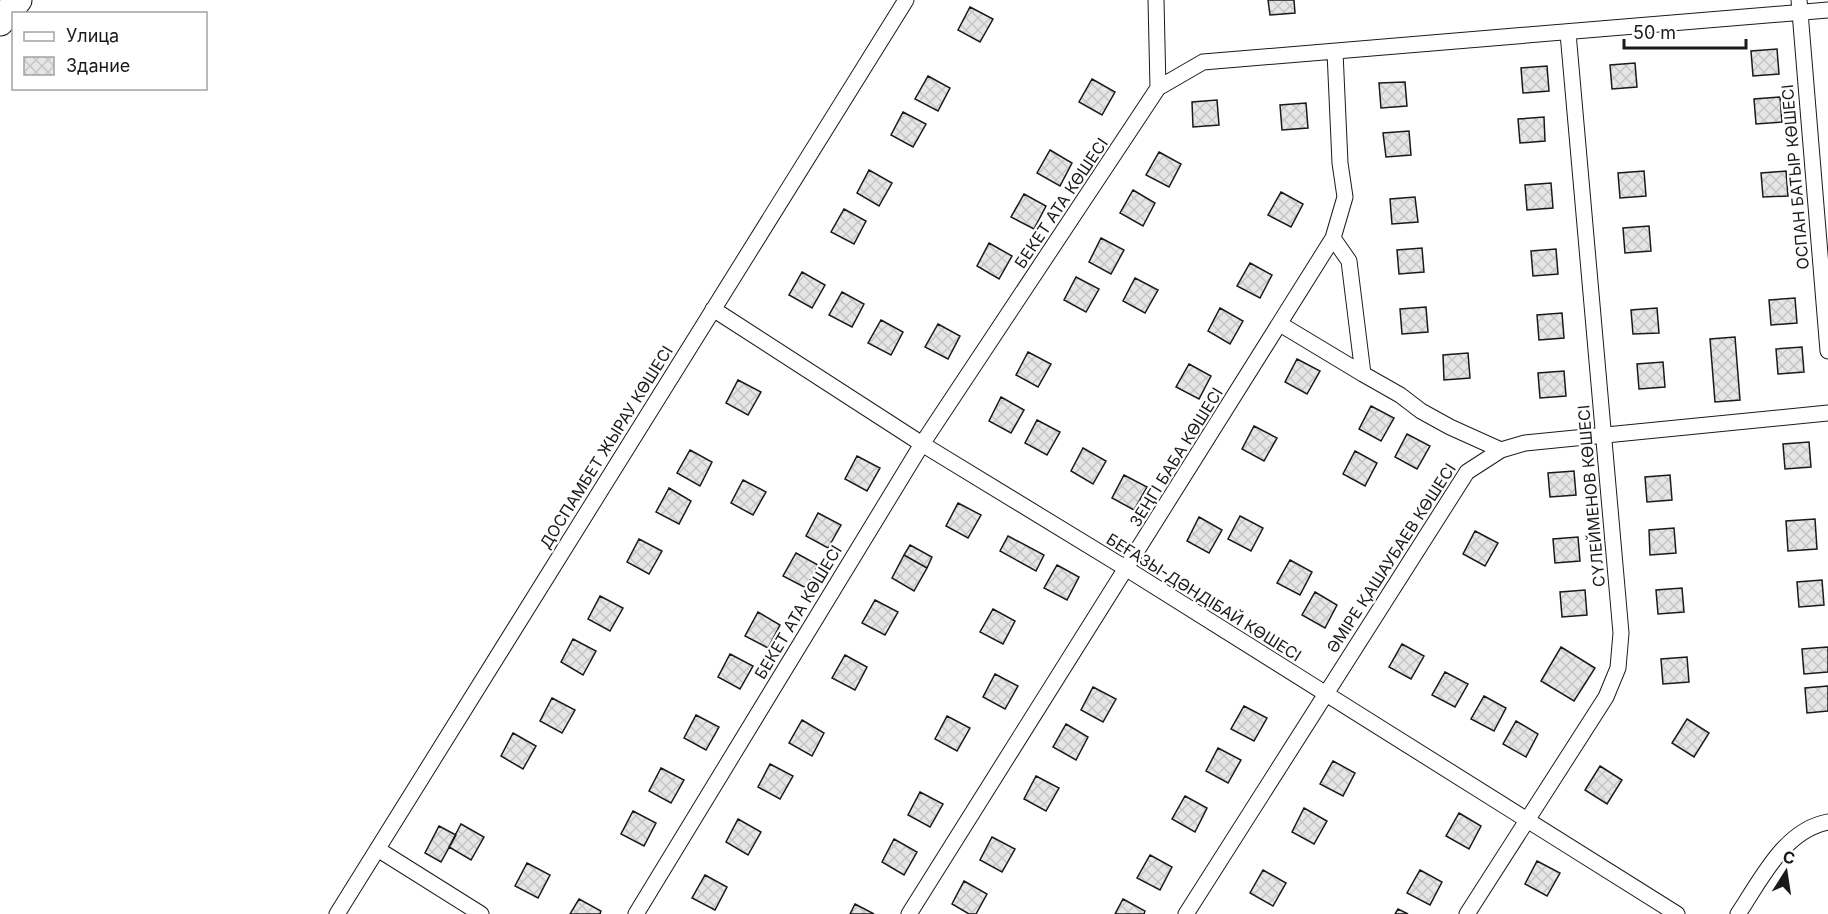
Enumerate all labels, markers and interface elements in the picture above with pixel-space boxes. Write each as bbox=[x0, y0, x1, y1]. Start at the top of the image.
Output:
legend bbox=[12, 12, 207, 90]
scale bar bbox=[1624, 12, 1746, 50]
text: 50 m bbox=[1633, 22, 1676, 43]
text: Улица bbox=[66, 25, 119, 46]
text: Здание bbox=[66, 55, 130, 76]
street label: ОСПАН БАТЫР КӨШЕСІ bbox=[1777, 84, 1813, 270]
street label: БЕКЕТ АТА КӨШЕСІ bbox=[1010, 134, 1112, 272]
street label: ДОСПАМБЕТ ЖЫРАУ КӨШЕСІ bbox=[535, 342, 677, 552]
street label: ЗЕҢГІ БАБА КӨШЕСІ bbox=[1125, 384, 1227, 530]
street label: СҮЛЕЙМЕНОВ КӨШЕСІ bbox=[1573, 404, 1609, 588]
street label: ӘМІРЕ ҚАШАУБАЕВ КӨШЕСІ bbox=[1322, 459, 1460, 657]
street label: БЕҒАЗЫ-ДӘНДІБАЙ КӨШЕСІ bbox=[1103, 529, 1305, 665]
street label: БЕКЕТ АТА КӨШЕСІ bbox=[750, 541, 846, 683]
north arrow bbox=[1756, 842, 1816, 902]
text: С bbox=[1781, 846, 1797, 868]

